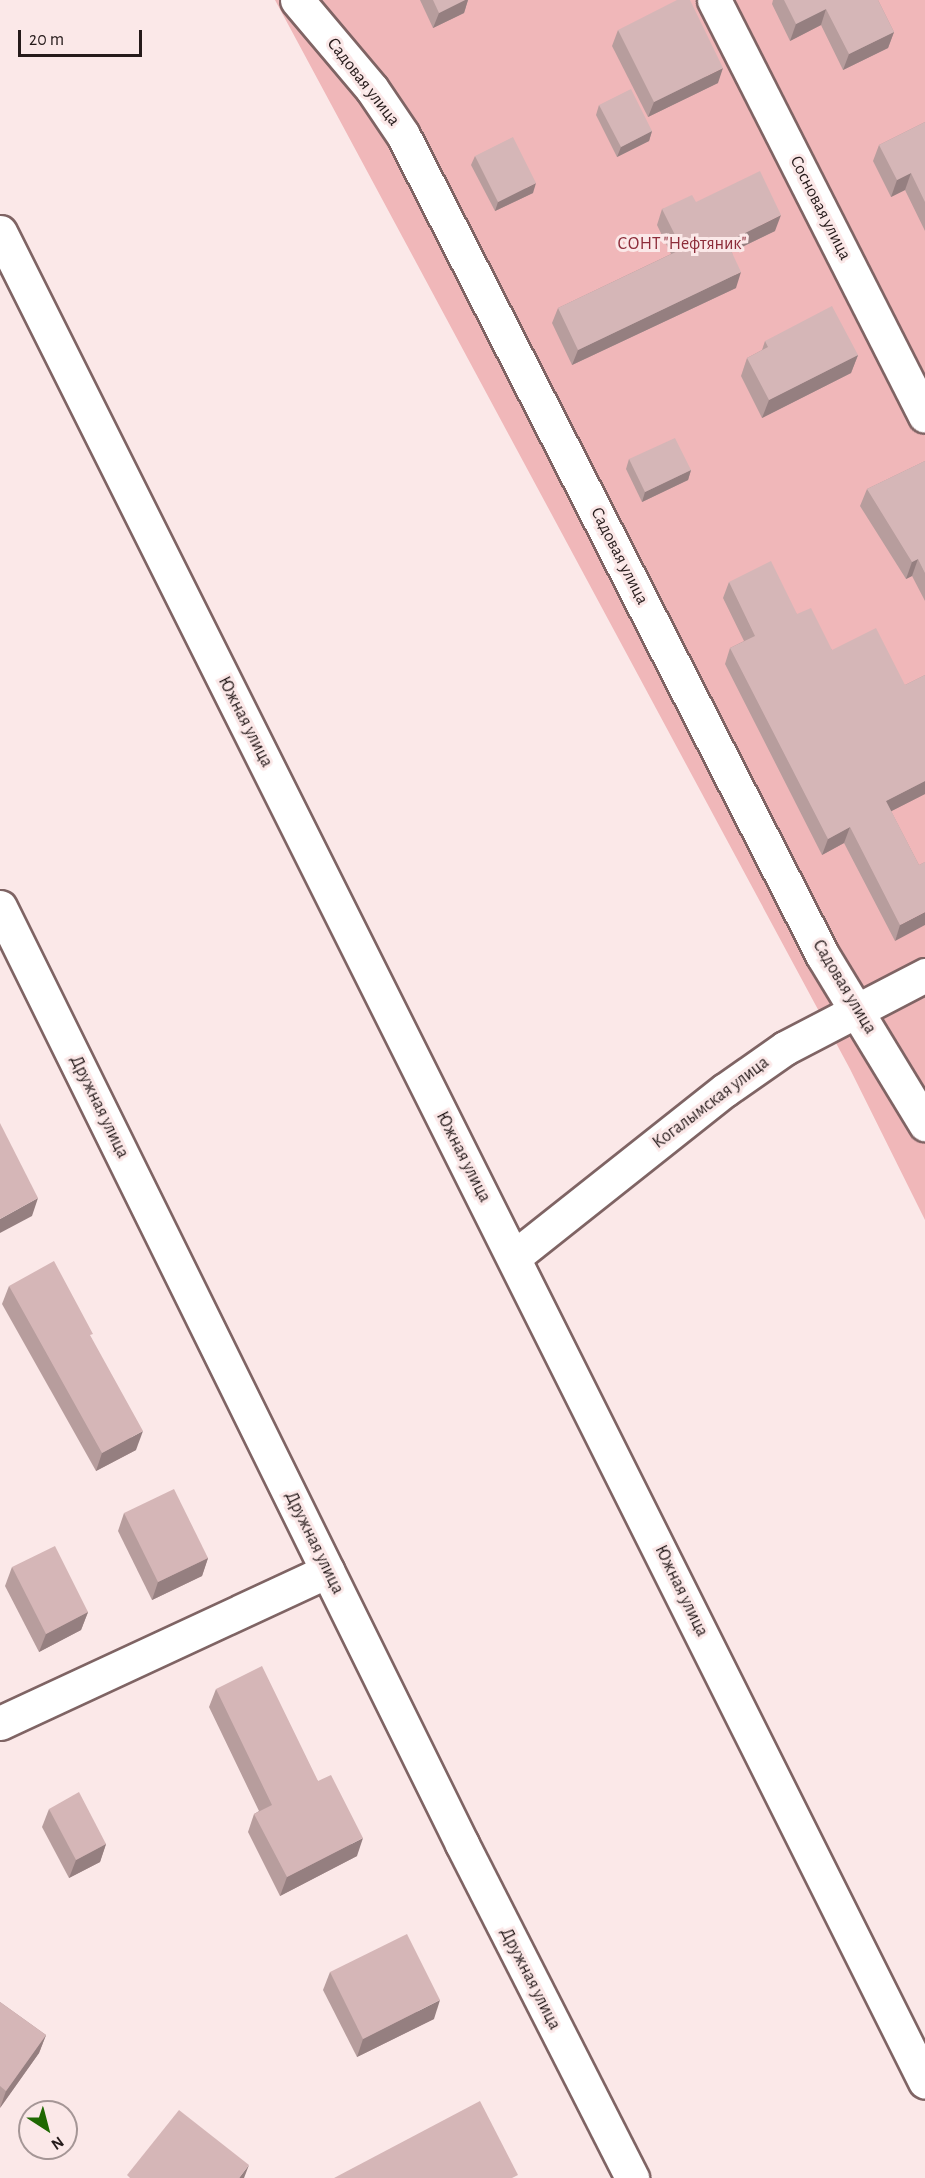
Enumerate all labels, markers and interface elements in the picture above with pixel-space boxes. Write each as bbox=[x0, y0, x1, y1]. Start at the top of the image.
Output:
scale bar bbox=[21, 18, 146, 56]
text: 20 m bbox=[29, 31, 64, 49]
street label: Садовая улица bbox=[322, 33, 404, 131]
street label: Сосновая улица bbox=[784, 152, 856, 264]
park label: СОНТ "Нефтяник" bbox=[617, 233, 747, 255]
street label: Садовая улица bbox=[585, 504, 653, 608]
street label: Южная улица bbox=[213, 673, 277, 771]
street label: Садовая улица bbox=[807, 936, 881, 1038]
street label: Дружная улица bbox=[65, 1052, 133, 1162]
street label: Когалымская улица bbox=[648, 1052, 774, 1154]
street label: Южная улица bbox=[431, 1108, 495, 1206]
street label: Дружная улица bbox=[280, 1488, 348, 1598]
street label: Южная улица bbox=[650, 1542, 712, 1640]
street label: Дружная улица bbox=[495, 1924, 565, 2034]
north arrow bbox=[18, 2100, 78, 2160]
text: N bbox=[48, 2133, 67, 2153]

